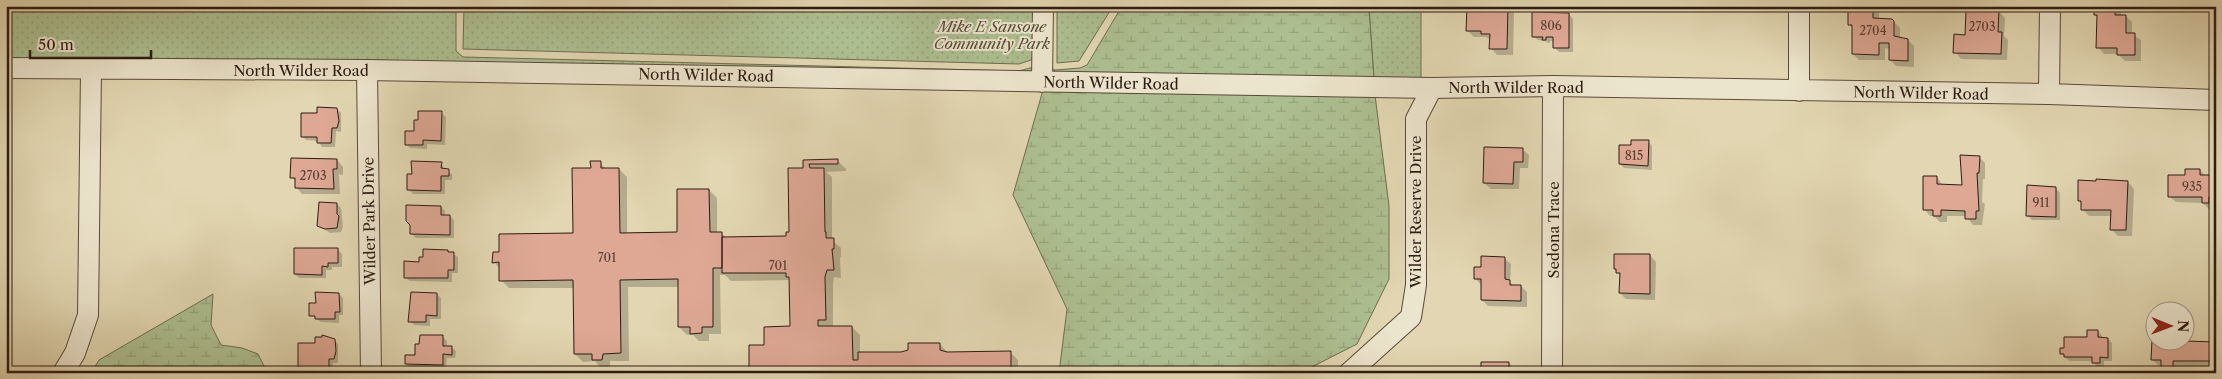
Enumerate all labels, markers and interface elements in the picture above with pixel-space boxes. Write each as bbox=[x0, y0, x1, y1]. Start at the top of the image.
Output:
park label: Mike E Sansone Community Park bbox=[934, 17, 1050, 53]
house number: 806 bbox=[1540, 18, 1562, 33]
house number: 2703 bbox=[1968, 19, 1996, 34]
house number: 2704 bbox=[1859, 23, 1887, 38]
scale bar bbox=[30, 28, 151, 60]
text: 50 m bbox=[38, 35, 74, 54]
street label: North Wilder Road bbox=[233, 61, 369, 80]
street label: North Wilder Road bbox=[638, 64, 774, 86]
street label: North Wilder Road bbox=[1043, 72, 1179, 94]
street label: North Wilder Road bbox=[1448, 78, 1584, 97]
street label: North Wilder Road bbox=[1853, 82, 1989, 104]
street label: Wilder Reserve Drive bbox=[1406, 136, 1425, 289]
house number: 815 bbox=[1625, 148, 1643, 163]
street label: Wilder Park Drive bbox=[358, 157, 380, 286]
house number: 2703 bbox=[299, 168, 327, 183]
house number: 935 bbox=[2182, 179, 2202, 194]
street label: Sedona Trace bbox=[1544, 181, 1563, 279]
house number: 911 bbox=[2032, 195, 2050, 210]
house number: 701 bbox=[598, 250, 616, 265]
house number: 701 bbox=[769, 258, 787, 273]
north arrow bbox=[2144, 302, 2194, 352]
text: N bbox=[2174, 320, 2192, 332]

